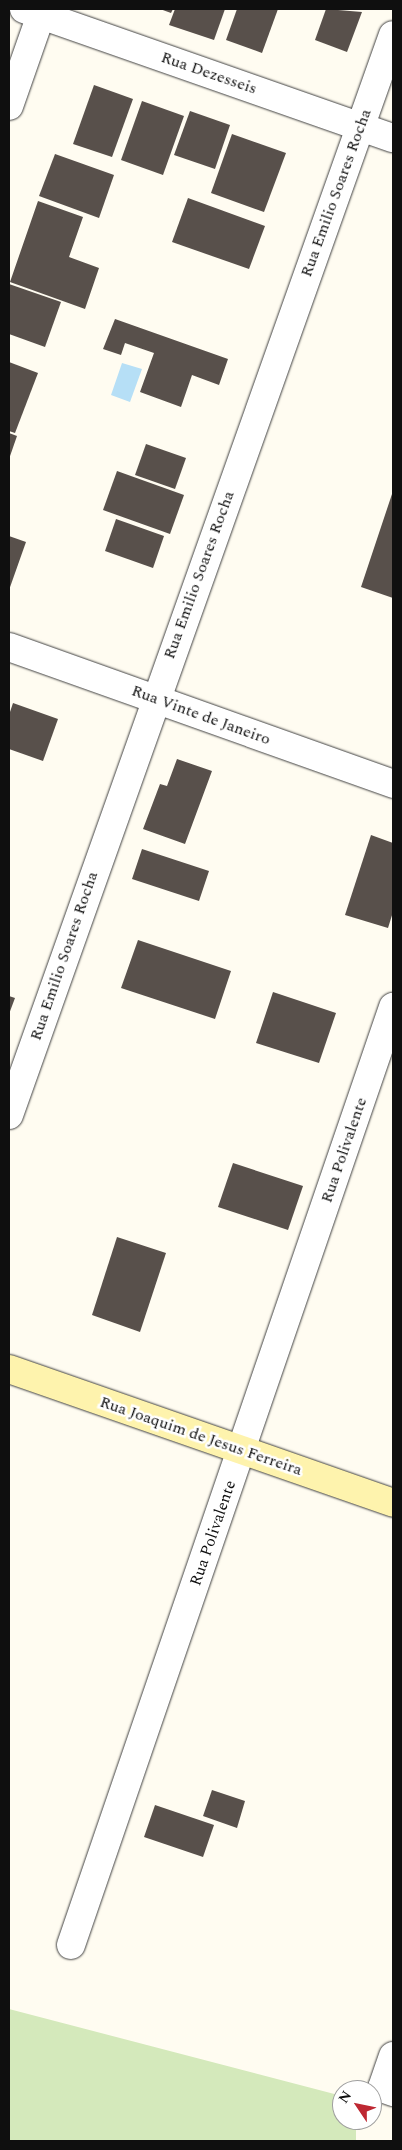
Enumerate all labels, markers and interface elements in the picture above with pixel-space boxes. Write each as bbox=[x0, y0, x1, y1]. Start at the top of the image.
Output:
street label: Rua Dezesseis bbox=[159, 48, 259, 98]
street label: Rua Emilio Soares Rocha bbox=[297, 106, 375, 280]
street label: Rua Emilio Soares Rocha bbox=[160, 488, 238, 662]
street label: Rua Vinte de Janeiro bbox=[129, 681, 273, 749]
street label: Rua Emilio Soares Rocha bbox=[26, 869, 102, 1043]
street label: Rua Polivalente bbox=[317, 1095, 371, 1205]
street label: Rua Joaquim de Jesus Ferreira bbox=[97, 1392, 305, 1480]
street label: Rua Polivalente bbox=[186, 1478, 240, 1588]
north arrow bbox=[332, 2080, 382, 2130]
text: N bbox=[333, 2086, 357, 2108]

